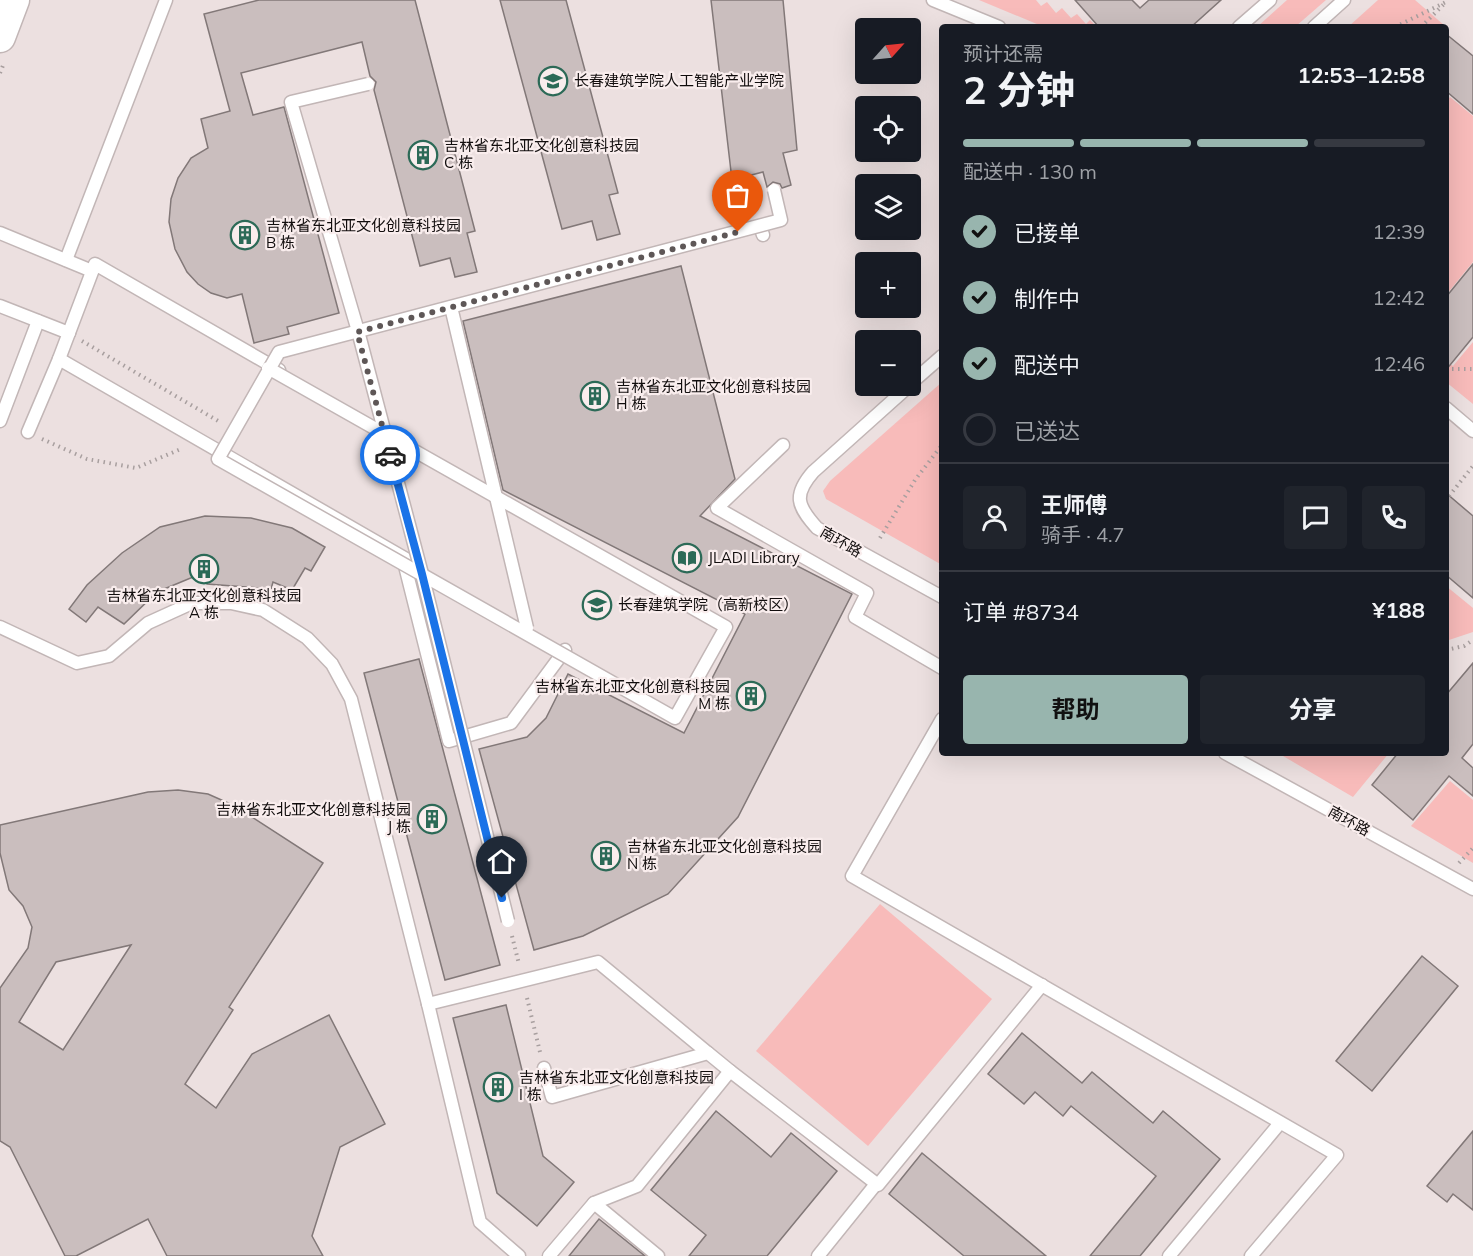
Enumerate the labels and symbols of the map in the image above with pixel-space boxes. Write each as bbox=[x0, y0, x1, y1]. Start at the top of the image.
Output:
north arrow bbox=[855, 18, 921, 84]
school or university icon: 长春建筑学院人工智能产业学院 bbox=[537, 65, 569, 97]
place label: 长春建筑学院人工智能产业学院 bbox=[574, 71, 784, 90]
place label: 吉林省东北亚文化创意科技园 C 栋 bbox=[444, 136, 639, 172]
building icon: 吉林省东北亚文化创意科技园 C 栋 bbox=[407, 139, 439, 171]
pin bbox=[712, 170, 763, 232]
place label: 吉林省东北亚文化创意科技园 B 栋 bbox=[266, 216, 461, 252]
building icon: 吉林省东北亚文化创意科技园 B 栋 bbox=[229, 219, 261, 251]
place label: 吉林省东北亚文化创意科技园 H 栋 bbox=[616, 377, 811, 413]
building icon: 吉林省东北亚文化创意科技园 H 栋 bbox=[579, 380, 611, 412]
courier bbox=[360, 425, 420, 485]
street label: 南环路 bbox=[817, 522, 865, 561]
library icon: JLADI Library bbox=[671, 542, 703, 574]
place label: JLADI Library bbox=[708, 548, 800, 567]
building icon: 吉林省东北亚文化创意科技园 A 栋 bbox=[188, 553, 220, 585]
place label: 吉林省东北亚文化创意科技园 A 栋 bbox=[106, 586, 302, 622]
school or university icon: 长春建筑学院（高新校区） bbox=[581, 589, 613, 621]
place label: 长春建筑学院（高新校区） bbox=[618, 595, 798, 614]
place label: 吉林省东北亚文化创意科技园 M 栋 bbox=[535, 677, 730, 713]
building icon: 吉林省东北亚文化创意科技园 M 栋 bbox=[735, 680, 767, 712]
place label: 吉林省东北亚文化创意科技园 J 栋 bbox=[216, 800, 411, 836]
street label: 南环路 bbox=[1325, 801, 1374, 840]
building icon: 吉林省东北亚文化创意科技园 J 栋 bbox=[416, 803, 448, 835]
pin bbox=[476, 836, 527, 898]
place label: 吉林省东北亚文化创意科技园 N 栋 bbox=[627, 837, 822, 873]
building icon: 吉林省东北亚文化创意科技园 N 栋 bbox=[590, 840, 622, 872]
place label: 吉林省东北亚文化创意科技园 I 栋 bbox=[519, 1068, 714, 1104]
building icon: 吉林省东北亚文化创意科技园 I 栋 bbox=[482, 1071, 514, 1103]

